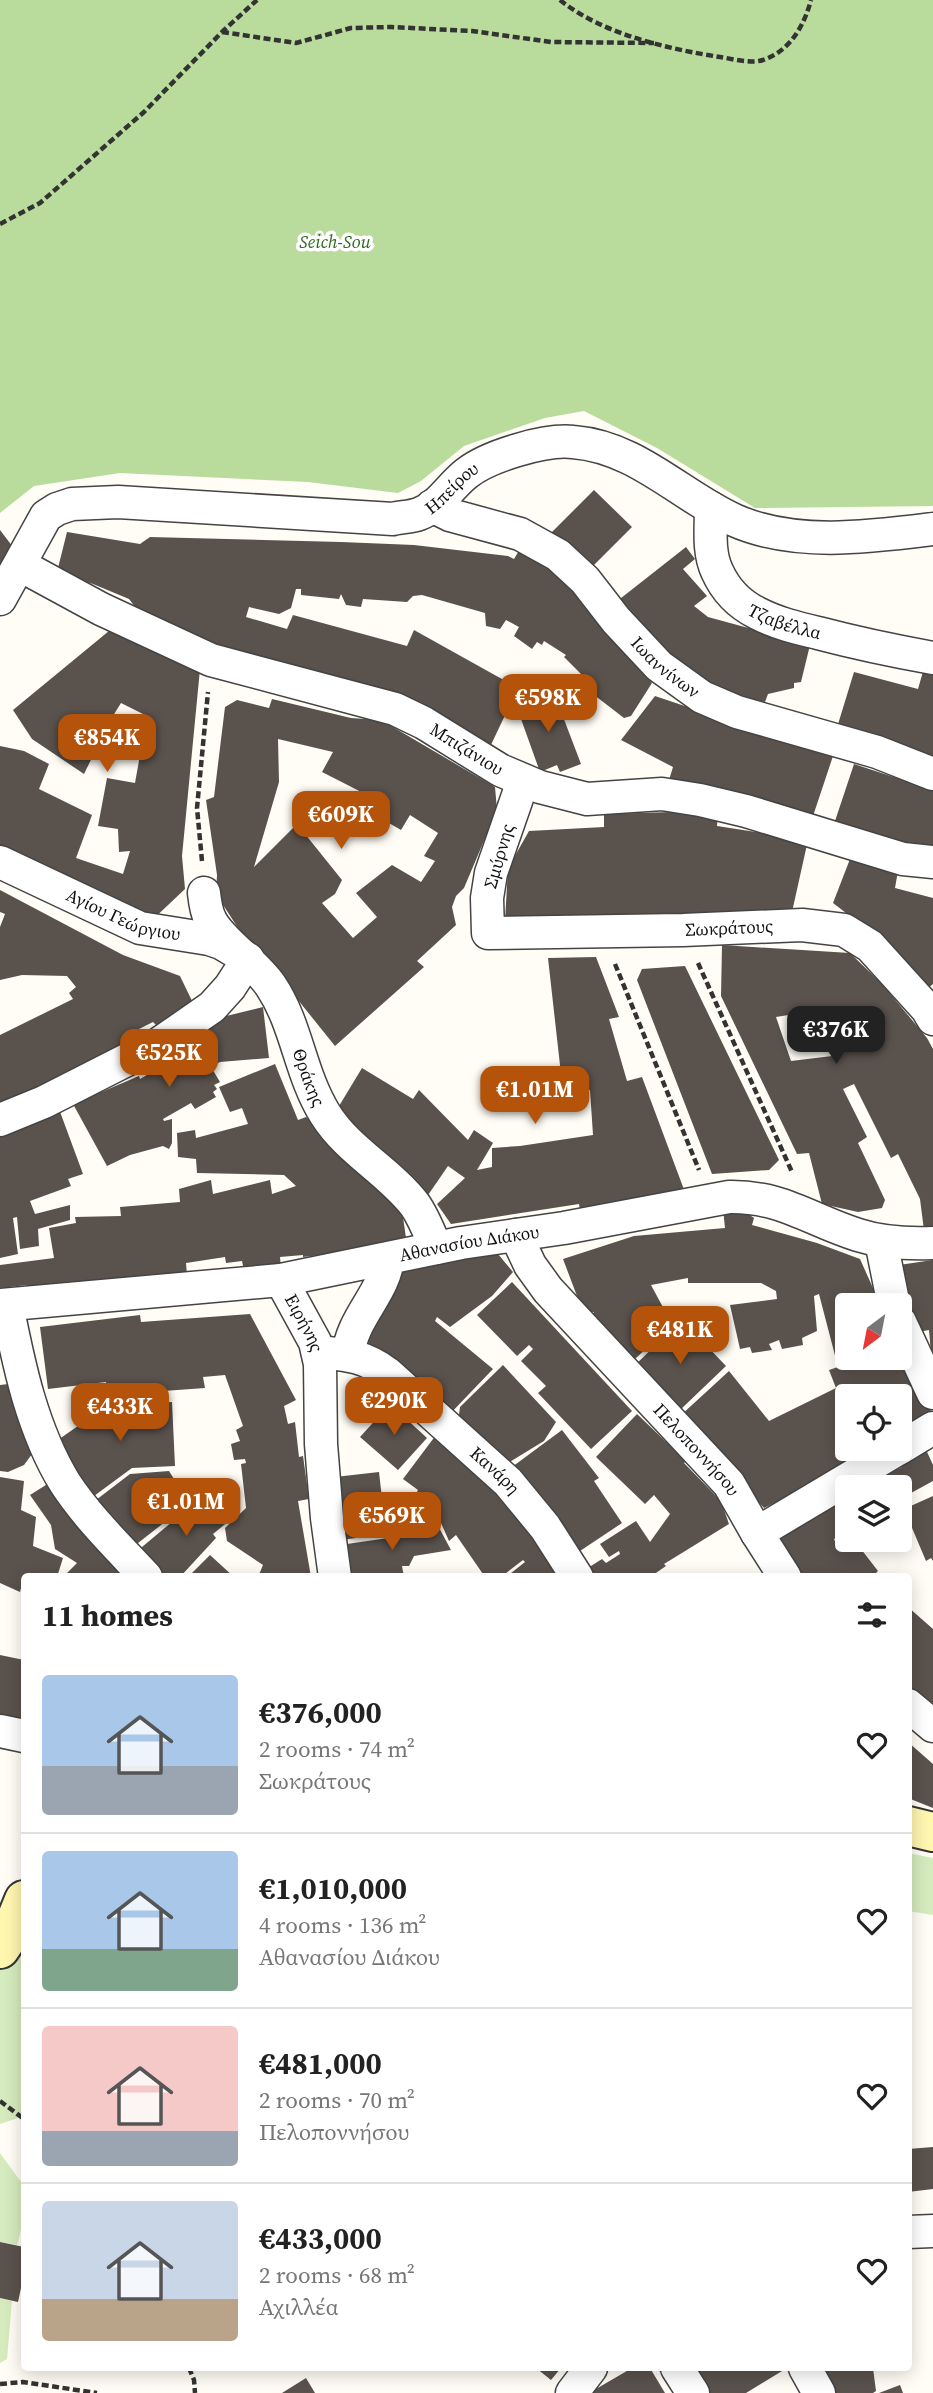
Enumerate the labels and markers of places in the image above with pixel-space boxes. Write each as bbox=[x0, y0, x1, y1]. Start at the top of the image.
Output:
pin: €598K bbox=[499, 674, 597, 734]
pin: €854K bbox=[58, 714, 156, 774]
pin: €609K bbox=[292, 792, 390, 851]
pin: €376K bbox=[787, 1006, 885, 1066]
pin: €525K bbox=[120, 1030, 218, 1089]
pin: €1.01M bbox=[478, 1066, 592, 1126]
pin: €481K bbox=[631, 1306, 729, 1366]
pin: €290K bbox=[345, 1378, 443, 1437]
pin: €433K bbox=[71, 1384, 169, 1443]
pin: €1.01M bbox=[129, 1478, 243, 1538]
pin: €569K bbox=[343, 1492, 441, 1552]

